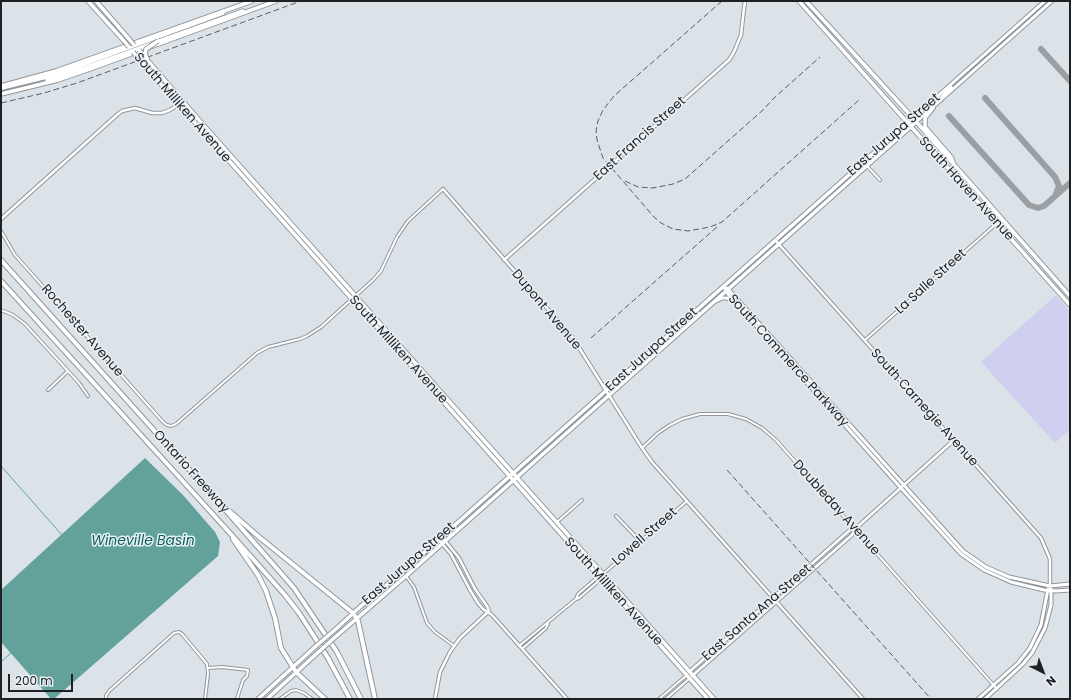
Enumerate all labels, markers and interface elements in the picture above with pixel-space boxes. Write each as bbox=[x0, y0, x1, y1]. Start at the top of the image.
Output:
street label: South Milliken Avenue bbox=[130, 50, 234, 166]
street label: East Jurupa Street bbox=[844, 90, 944, 180]
street label: East Francis Street bbox=[591, 94, 689, 184]
street label: South Haven Avenue bbox=[915, 134, 1017, 244]
street label: La Salle Street bbox=[892, 246, 970, 318]
street label: Dupont Avenue bbox=[508, 267, 584, 353]
street label: Rochester Avenue bbox=[38, 282, 126, 380]
street label: South Commerce Parkway bbox=[724, 292, 852, 430]
street label: South Milliken Avenue bbox=[345, 293, 451, 407]
street label: East Jurupa Street bbox=[603, 305, 701, 395]
street label: South Carnegie Avenue bbox=[867, 346, 981, 470]
street label: Ontario Freeway bbox=[150, 427, 232, 517]
street label: Doubleday Avenue bbox=[789, 457, 883, 559]
street label: Lowell Street bbox=[609, 505, 681, 569]
street label: East Jurupa Street bbox=[359, 519, 459, 609]
water label: Wineville Basin bbox=[91, 533, 195, 549]
street label: South Milliken Avenue bbox=[560, 535, 666, 649]
street label: East Santa Ana Street bbox=[699, 561, 815, 665]
north arrow bbox=[1023, 652, 1063, 692]
scale bar bbox=[10, 666, 75, 692]
text: 200 m bbox=[15, 672, 53, 689]
text: N bbox=[1043, 672, 1059, 690]

